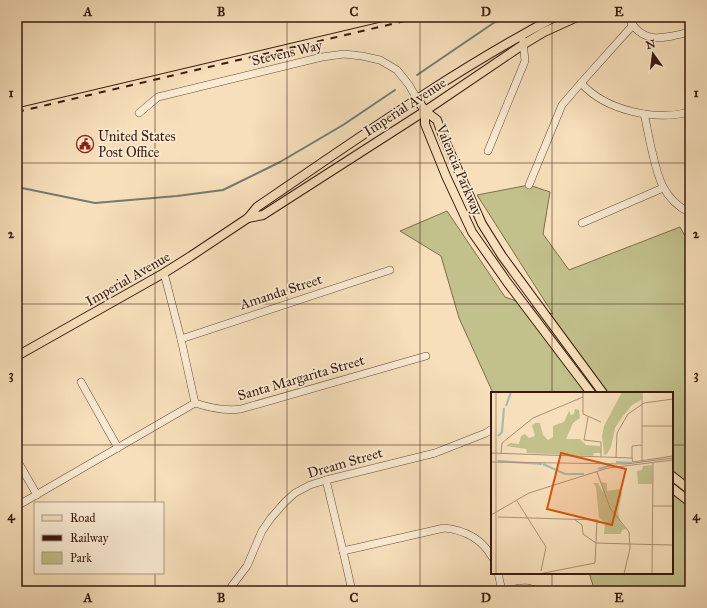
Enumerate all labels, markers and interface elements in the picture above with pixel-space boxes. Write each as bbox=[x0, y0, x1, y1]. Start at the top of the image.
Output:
text: A bbox=[83, 4, 93, 20]
text: B bbox=[217, 4, 226, 20]
text: C bbox=[350, 4, 359, 20]
text: D bbox=[481, 4, 491, 20]
text: E bbox=[614, 4, 624, 20]
north arrow bbox=[633, 34, 673, 74]
street label: Stevens Way bbox=[250, 37, 324, 69]
text: N bbox=[645, 37, 657, 52]
street label: Imperial Avenue bbox=[361, 74, 449, 140]
text: 1 bbox=[8, 85, 14, 101]
text: 1 bbox=[693, 85, 699, 101]
street label: Valencia Parkway bbox=[432, 121, 486, 218]
place label: United States Post Office bbox=[98, 128, 176, 161]
public building icon: United States Post Office bbox=[75, 134, 95, 154]
text: 2 bbox=[8, 226, 15, 242]
text: 2 bbox=[693, 226, 700, 242]
street label: Imperial Avenue bbox=[83, 248, 173, 310]
street label: Amanda Street bbox=[237, 271, 324, 314]
street label: Santa Margarita Street bbox=[236, 352, 366, 404]
text: 3 bbox=[8, 367, 14, 383]
text: 3 bbox=[693, 367, 699, 383]
inset map bbox=[491, 392, 673, 574]
street label: Dream Street bbox=[305, 444, 385, 482]
legend bbox=[34, 502, 164, 574]
text: 4 bbox=[7, 508, 15, 524]
text: 4 bbox=[692, 508, 700, 524]
text: Road bbox=[70, 511, 96, 525]
text: Railway bbox=[70, 531, 109, 545]
text: Park bbox=[70, 551, 92, 565]
text: A bbox=[83, 590, 93, 606]
text: B bbox=[217, 590, 226, 606]
text: C bbox=[350, 590, 359, 606]
text: D bbox=[481, 590, 491, 606]
text: E bbox=[614, 590, 624, 606]

